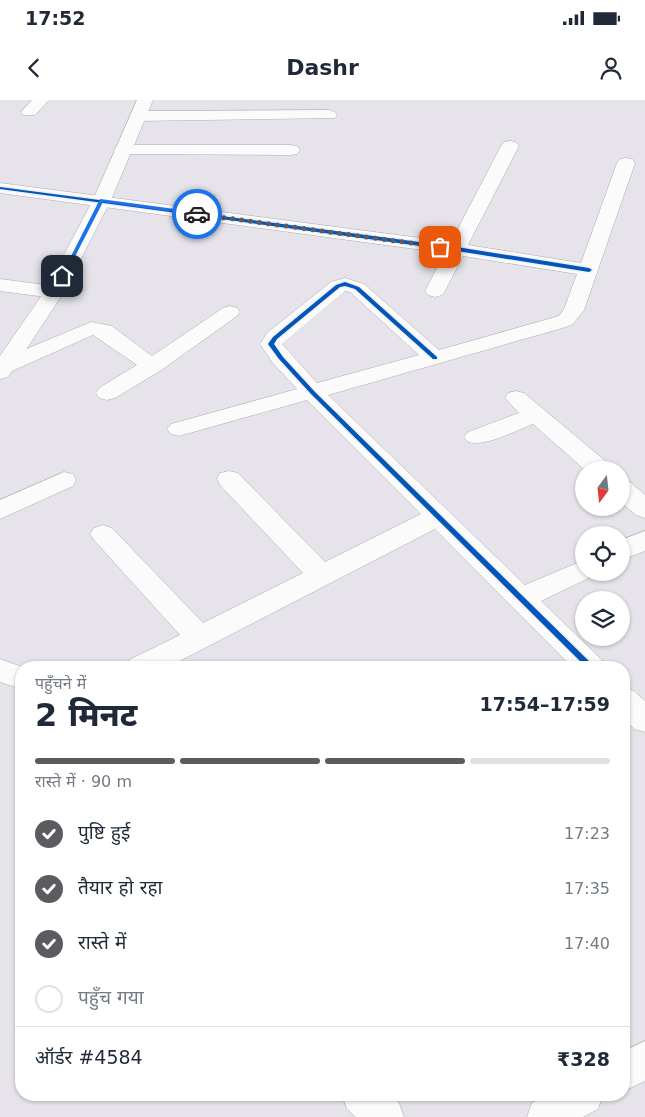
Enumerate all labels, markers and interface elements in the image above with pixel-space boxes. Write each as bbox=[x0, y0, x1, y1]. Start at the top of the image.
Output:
text: 17:52 bbox=[25, 7, 85, 29]
icon: back bbox=[20, 54, 48, 82]
icon: person bbox=[597, 54, 625, 82]
text: Dashr bbox=[286, 55, 359, 80]
courier bbox=[172, 189, 222, 239]
icon: car bbox=[183, 200, 211, 228]
pin bbox=[419, 226, 461, 268]
icon: bag bbox=[426, 233, 454, 261]
pin bbox=[41, 255, 83, 297]
icon: home bbox=[48, 262, 76, 290]
north arrow bbox=[575, 461, 630, 516]
map controls bbox=[575, 461, 630, 646]
button: locate bbox=[575, 526, 630, 581]
button: layers bbox=[575, 591, 630, 646]
text: पहुँचने में bbox=[35, 674, 86, 693]
text: 17:54–17:59 bbox=[480, 693, 610, 715]
text: 2 मिनट bbox=[35, 696, 137, 734]
text: रास्ते में · 90 m bbox=[35, 772, 132, 791]
icon: check bbox=[35, 820, 63, 848]
text: पुष्टि हुई bbox=[78, 821, 130, 843]
text: 17:23 bbox=[564, 824, 610, 843]
icon: check bbox=[35, 875, 63, 903]
text: तैयार हो रहा bbox=[78, 876, 162, 898]
text: 17:35 bbox=[564, 879, 610, 898]
icon: check bbox=[35, 930, 63, 958]
text: रास्ते में bbox=[78, 931, 126, 953]
text: 17:40 bbox=[564, 934, 610, 953]
text: पहुँच गया bbox=[78, 986, 144, 1008]
text: ऑर्डर #4584 bbox=[35, 1046, 143, 1068]
text: ₹328 bbox=[557, 1048, 610, 1070]

